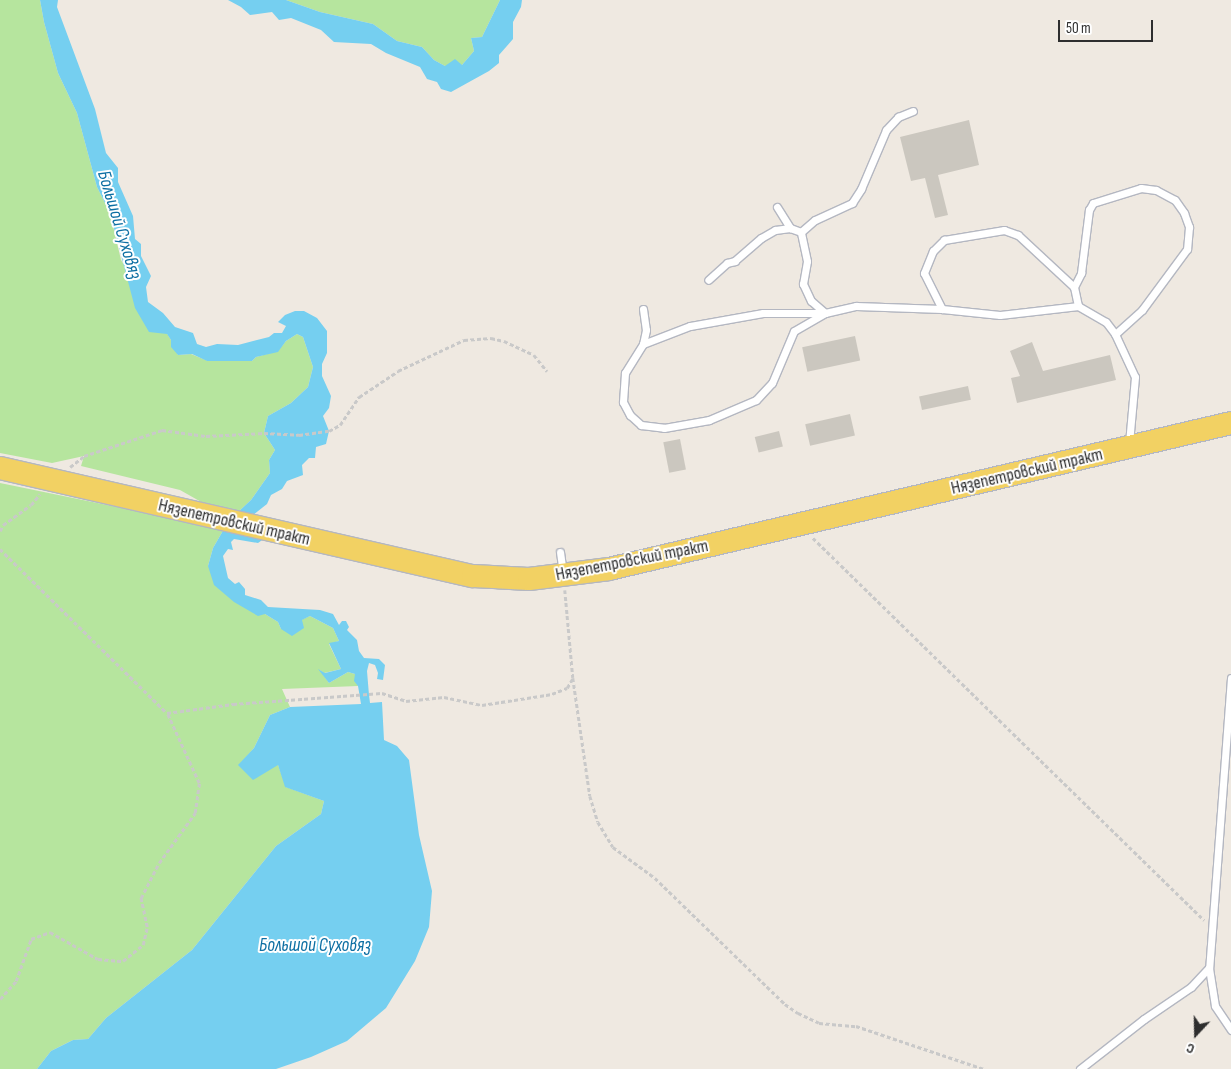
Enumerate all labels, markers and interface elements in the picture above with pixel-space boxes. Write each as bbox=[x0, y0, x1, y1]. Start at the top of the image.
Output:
scale bar bbox=[1061, 10, 1156, 42]
text: 50 m bbox=[1066, 19, 1091, 38]
water label: Большой Суховяз bbox=[92, 168, 146, 282]
street label: Нязепетровский тракт bbox=[949, 444, 1105, 500]
street label: Нязепетровский тракт bbox=[156, 495, 312, 551]
street label: Нязепетровский тракт bbox=[554, 536, 710, 586]
water label: Большой Суховяз bbox=[259, 935, 371, 957]
north arrow bbox=[1171, 1009, 1221, 1059]
text: С bbox=[1184, 1039, 1197, 1058]

